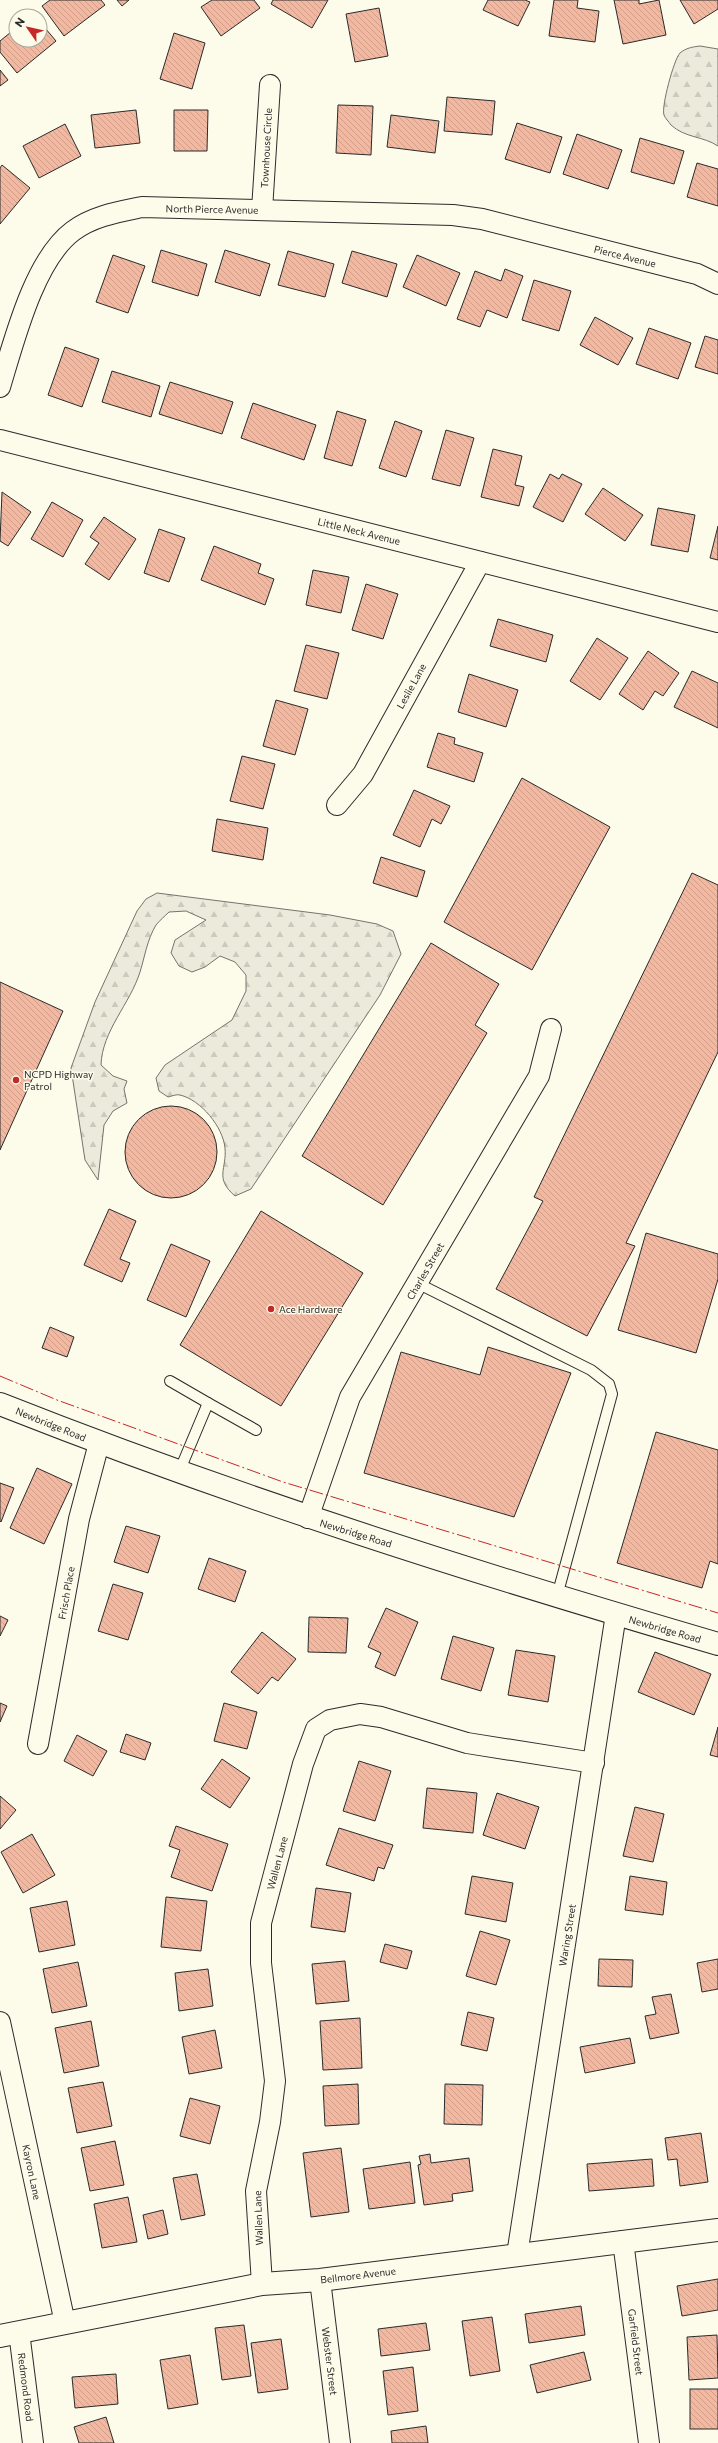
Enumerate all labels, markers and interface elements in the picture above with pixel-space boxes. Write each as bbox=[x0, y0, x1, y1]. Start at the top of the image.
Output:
north arrow bbox=[8, 8, 48, 48]
text: N bbox=[12, 15, 27, 29]
street label: Townhouse Circle bbox=[258, 108, 274, 188]
street label: North Pierce Avenue bbox=[166, 202, 258, 216]
street label: Pierce Avenue bbox=[593, 243, 657, 269]
street label: Little Neck Avenue bbox=[316, 515, 402, 547]
street label: Leslie Lane bbox=[394, 661, 428, 711]
place label: NCPD Highway Patrol bbox=[24, 1068, 93, 1092]
marker: NCPD Highway Patrol bbox=[11, 1075, 21, 1085]
street label: Charles Street bbox=[404, 1240, 446, 1302]
place label: Ace Hardware bbox=[279, 1303, 342, 1315]
marker: Ace Hardware bbox=[266, 1304, 276, 1314]
street label: Newbridge Road bbox=[14, 1404, 88, 1444]
street label: Newbridge Road bbox=[318, 1516, 394, 1550]
street label: Frisch Place bbox=[55, 1566, 77, 1620]
street label: Newbridge Road bbox=[627, 1613, 703, 1645]
street label: Wallen Lane bbox=[264, 1835, 290, 1891]
street label: Waring Street bbox=[556, 1903, 578, 1967]
street label: Kayron Lane bbox=[20, 2143, 44, 2201]
street label: Wallen Lane bbox=[251, 2190, 265, 2246]
street label: Bellmore Avenue bbox=[320, 2264, 396, 2286]
street label: Garfield Street bbox=[626, 2308, 646, 2376]
street label: Webster Street bbox=[320, 2326, 340, 2396]
street label: Redmond Road bbox=[16, 2352, 36, 2422]

